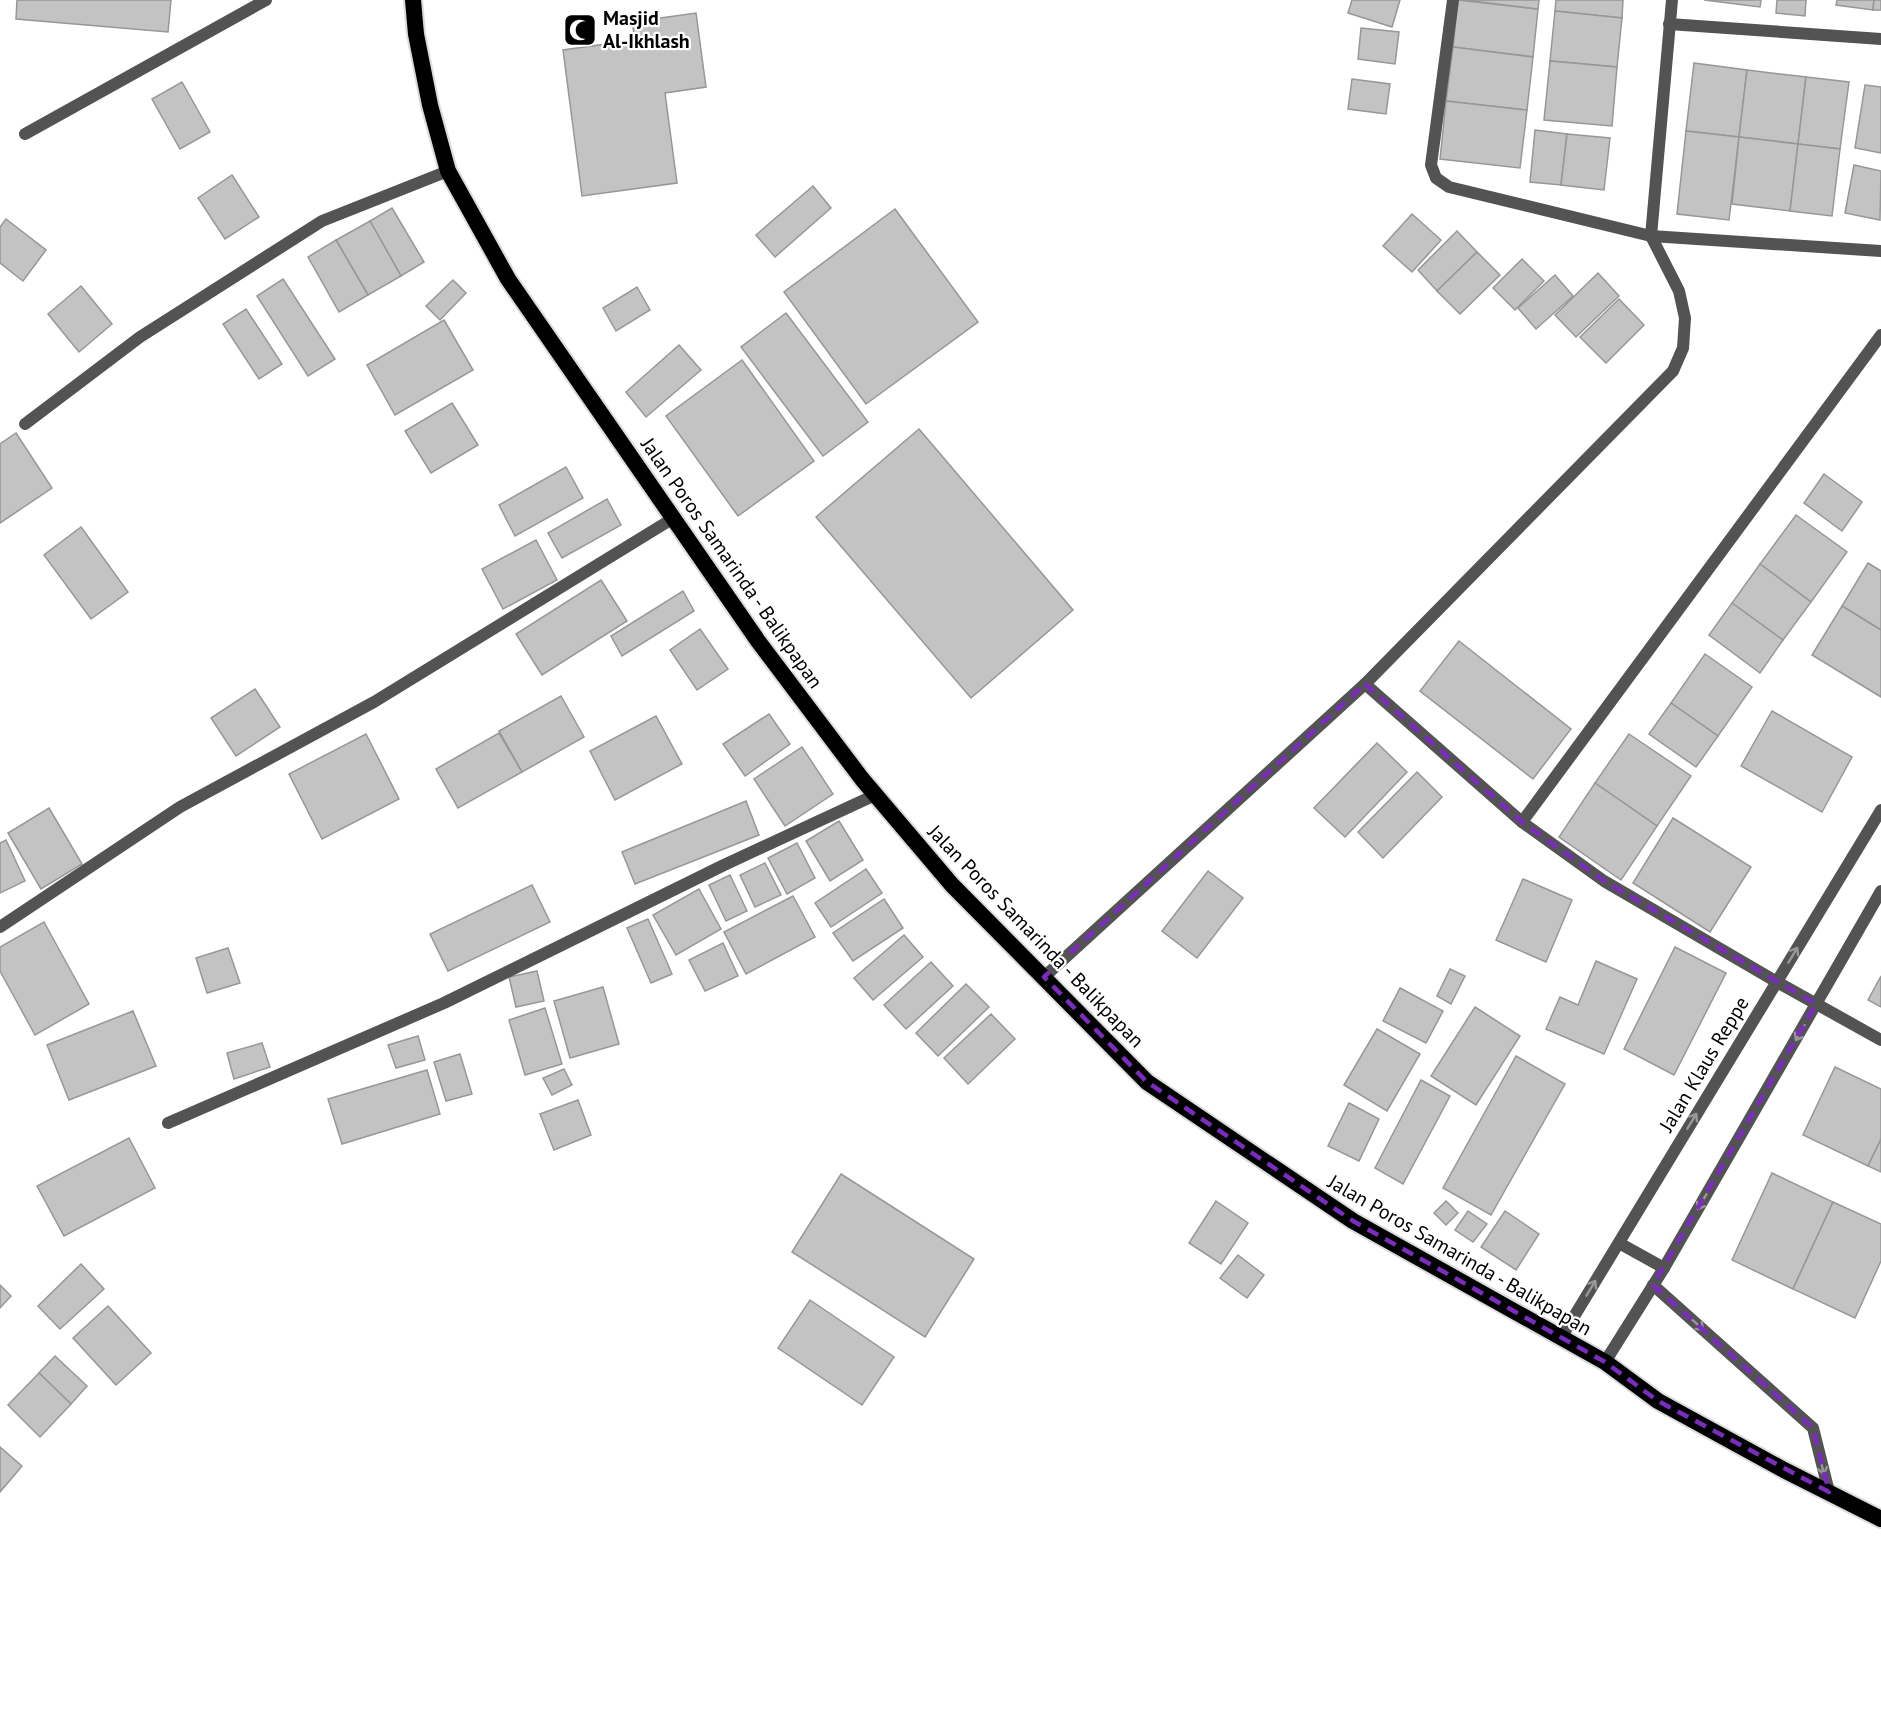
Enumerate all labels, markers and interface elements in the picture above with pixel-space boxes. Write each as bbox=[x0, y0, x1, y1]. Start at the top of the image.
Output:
place label: Masjid Al-Ikhlash bbox=[603, 5, 690, 54]
mosque icon: Masjid Al-Ikhlash bbox=[562, 12, 598, 48]
street label: Jalan Poros Samarinda - Balikpapan bbox=[635, 432, 829, 693]
street label: Jalan Poros Samarinda - Balikpapan bbox=[922, 818, 1150, 1053]
one-way arrow bbox=[1788, 947, 1800, 964]
street label: Jalan Klaus Reppe bbox=[1653, 992, 1755, 1137]
one-way arrow bbox=[1794, 1024, 1806, 1041]
one-way arrow bbox=[1687, 1113, 1699, 1130]
street label: Jalan Poros Samarinda - Balikpapan bbox=[1323, 1168, 1596, 1341]
one-way arrow bbox=[1696, 1193, 1708, 1210]
one-way arrow bbox=[1586, 1280, 1598, 1297]
one-way arrow bbox=[1689, 1317, 1704, 1331]
one-way arrow bbox=[1817, 1456, 1829, 1475]

